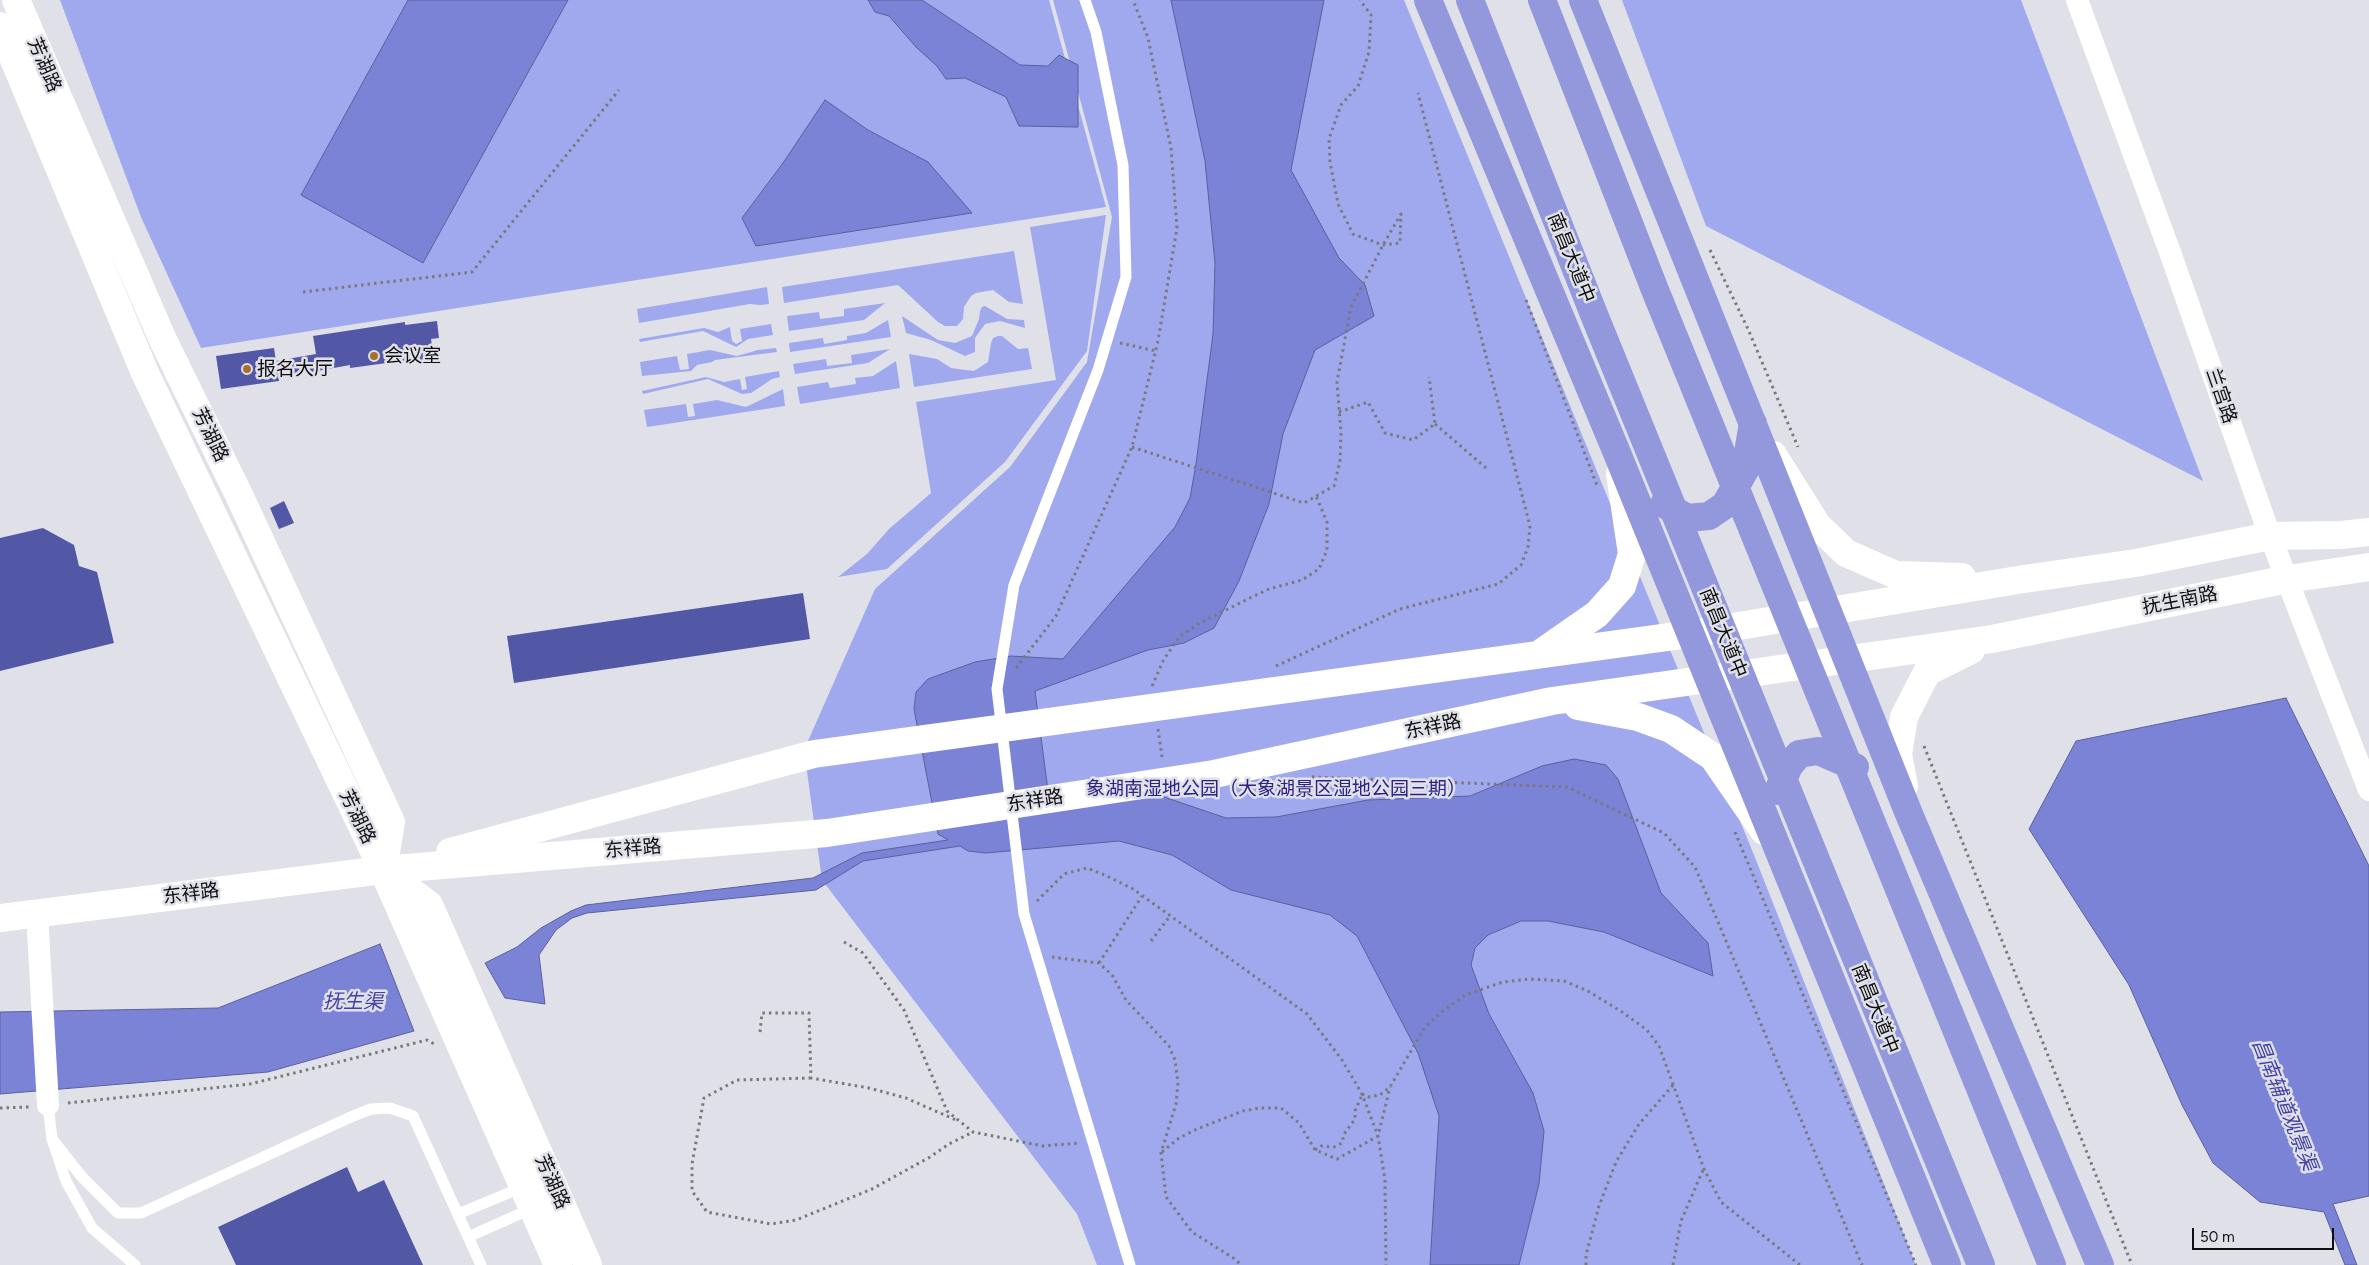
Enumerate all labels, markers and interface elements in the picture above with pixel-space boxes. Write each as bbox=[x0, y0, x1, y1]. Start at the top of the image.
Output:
street label: 芳湖路 bbox=[22, 34, 66, 96]
street label: 南昌大道中 bbox=[1543, 210, 1599, 306]
place label: 会议室 bbox=[384, 345, 441, 367]
marker: 会议室 bbox=[368, 350, 380, 362]
place label: 报名大厅 bbox=[257, 358, 333, 380]
marker: 报名大厅 bbox=[241, 363, 253, 375]
street label: 兰宫路 bbox=[2201, 365, 2241, 427]
street label: 芳湖路 bbox=[187, 404, 233, 466]
street label: 抚生南路 bbox=[2141, 583, 2219, 619]
street label: 南昌大道中 bbox=[1695, 585, 1751, 681]
street label: 东祥路 bbox=[1403, 710, 1463, 744]
park label: 象湖南湿地公园（大象湖景区湿地公园三期） bbox=[1086, 778, 1466, 800]
street label: 东祥路 bbox=[1005, 785, 1065, 817]
street label: 芳湖路 bbox=[334, 786, 380, 848]
street label: 东祥路 bbox=[604, 835, 662, 863]
street label: 东祥路 bbox=[161, 879, 221, 909]
street label: 南昌大道中 bbox=[1847, 961, 1903, 1057]
water label: 抚生渠 bbox=[323, 990, 383, 1014]
water label: 昌南辅道观景渠 bbox=[2247, 1036, 2321, 1174]
street label: 芳湖路 bbox=[530, 1151, 574, 1213]
scale bar bbox=[2194, 1218, 2336, 1250]
text: 50 m bbox=[2200, 1228, 2235, 1246]

